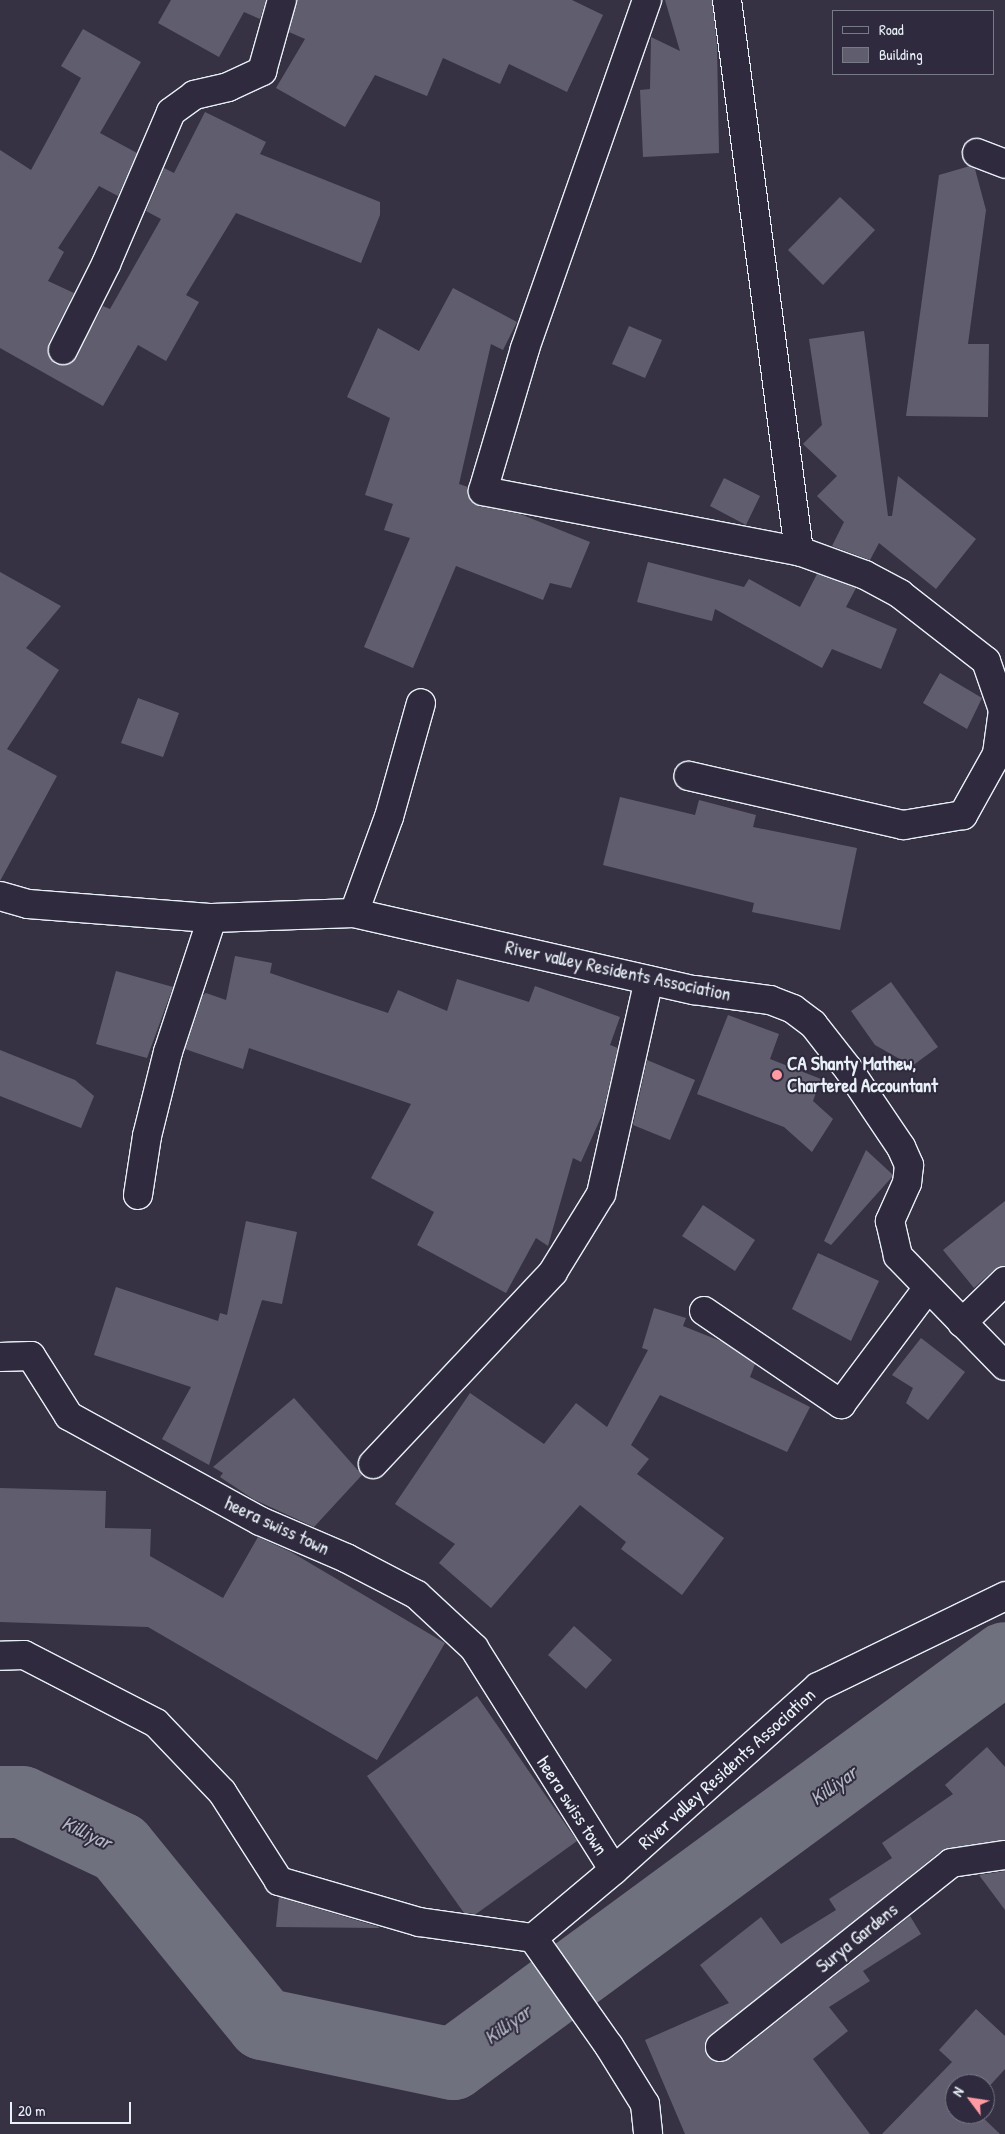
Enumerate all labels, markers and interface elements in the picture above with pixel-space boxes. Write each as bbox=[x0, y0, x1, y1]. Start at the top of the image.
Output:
legend bbox=[832, 10, 995, 75]
text: Road bbox=[879, 19, 904, 40]
text: Building bbox=[879, 44, 923, 65]
street label: River valley Residents Association bbox=[503, 936, 733, 1006]
place label: CA Shanty Mathew, Chartered Accountant bbox=[787, 1053, 938, 1097]
marker: CA Shanty Mathew, Chartered Accountant bbox=[771, 1069, 783, 1081]
street label: heera swiss town bbox=[221, 1492, 333, 1560]
street label: River valley Residents Association bbox=[634, 1684, 820, 1854]
street label: heera swiss town bbox=[532, 1752, 612, 1860]
water label: Killiyar bbox=[805, 1760, 861, 1810]
water label: Killiyar bbox=[58, 1810, 116, 1854]
street label: Surya Gardens bbox=[812, 1898, 902, 1978]
water label: Killiyar bbox=[479, 1999, 535, 2049]
north arrow bbox=[945, 2074, 995, 2124]
text: N bbox=[948, 2083, 968, 2100]
scale bar bbox=[12, 2092, 134, 2124]
text: 20 m bbox=[18, 2100, 45, 2121]

